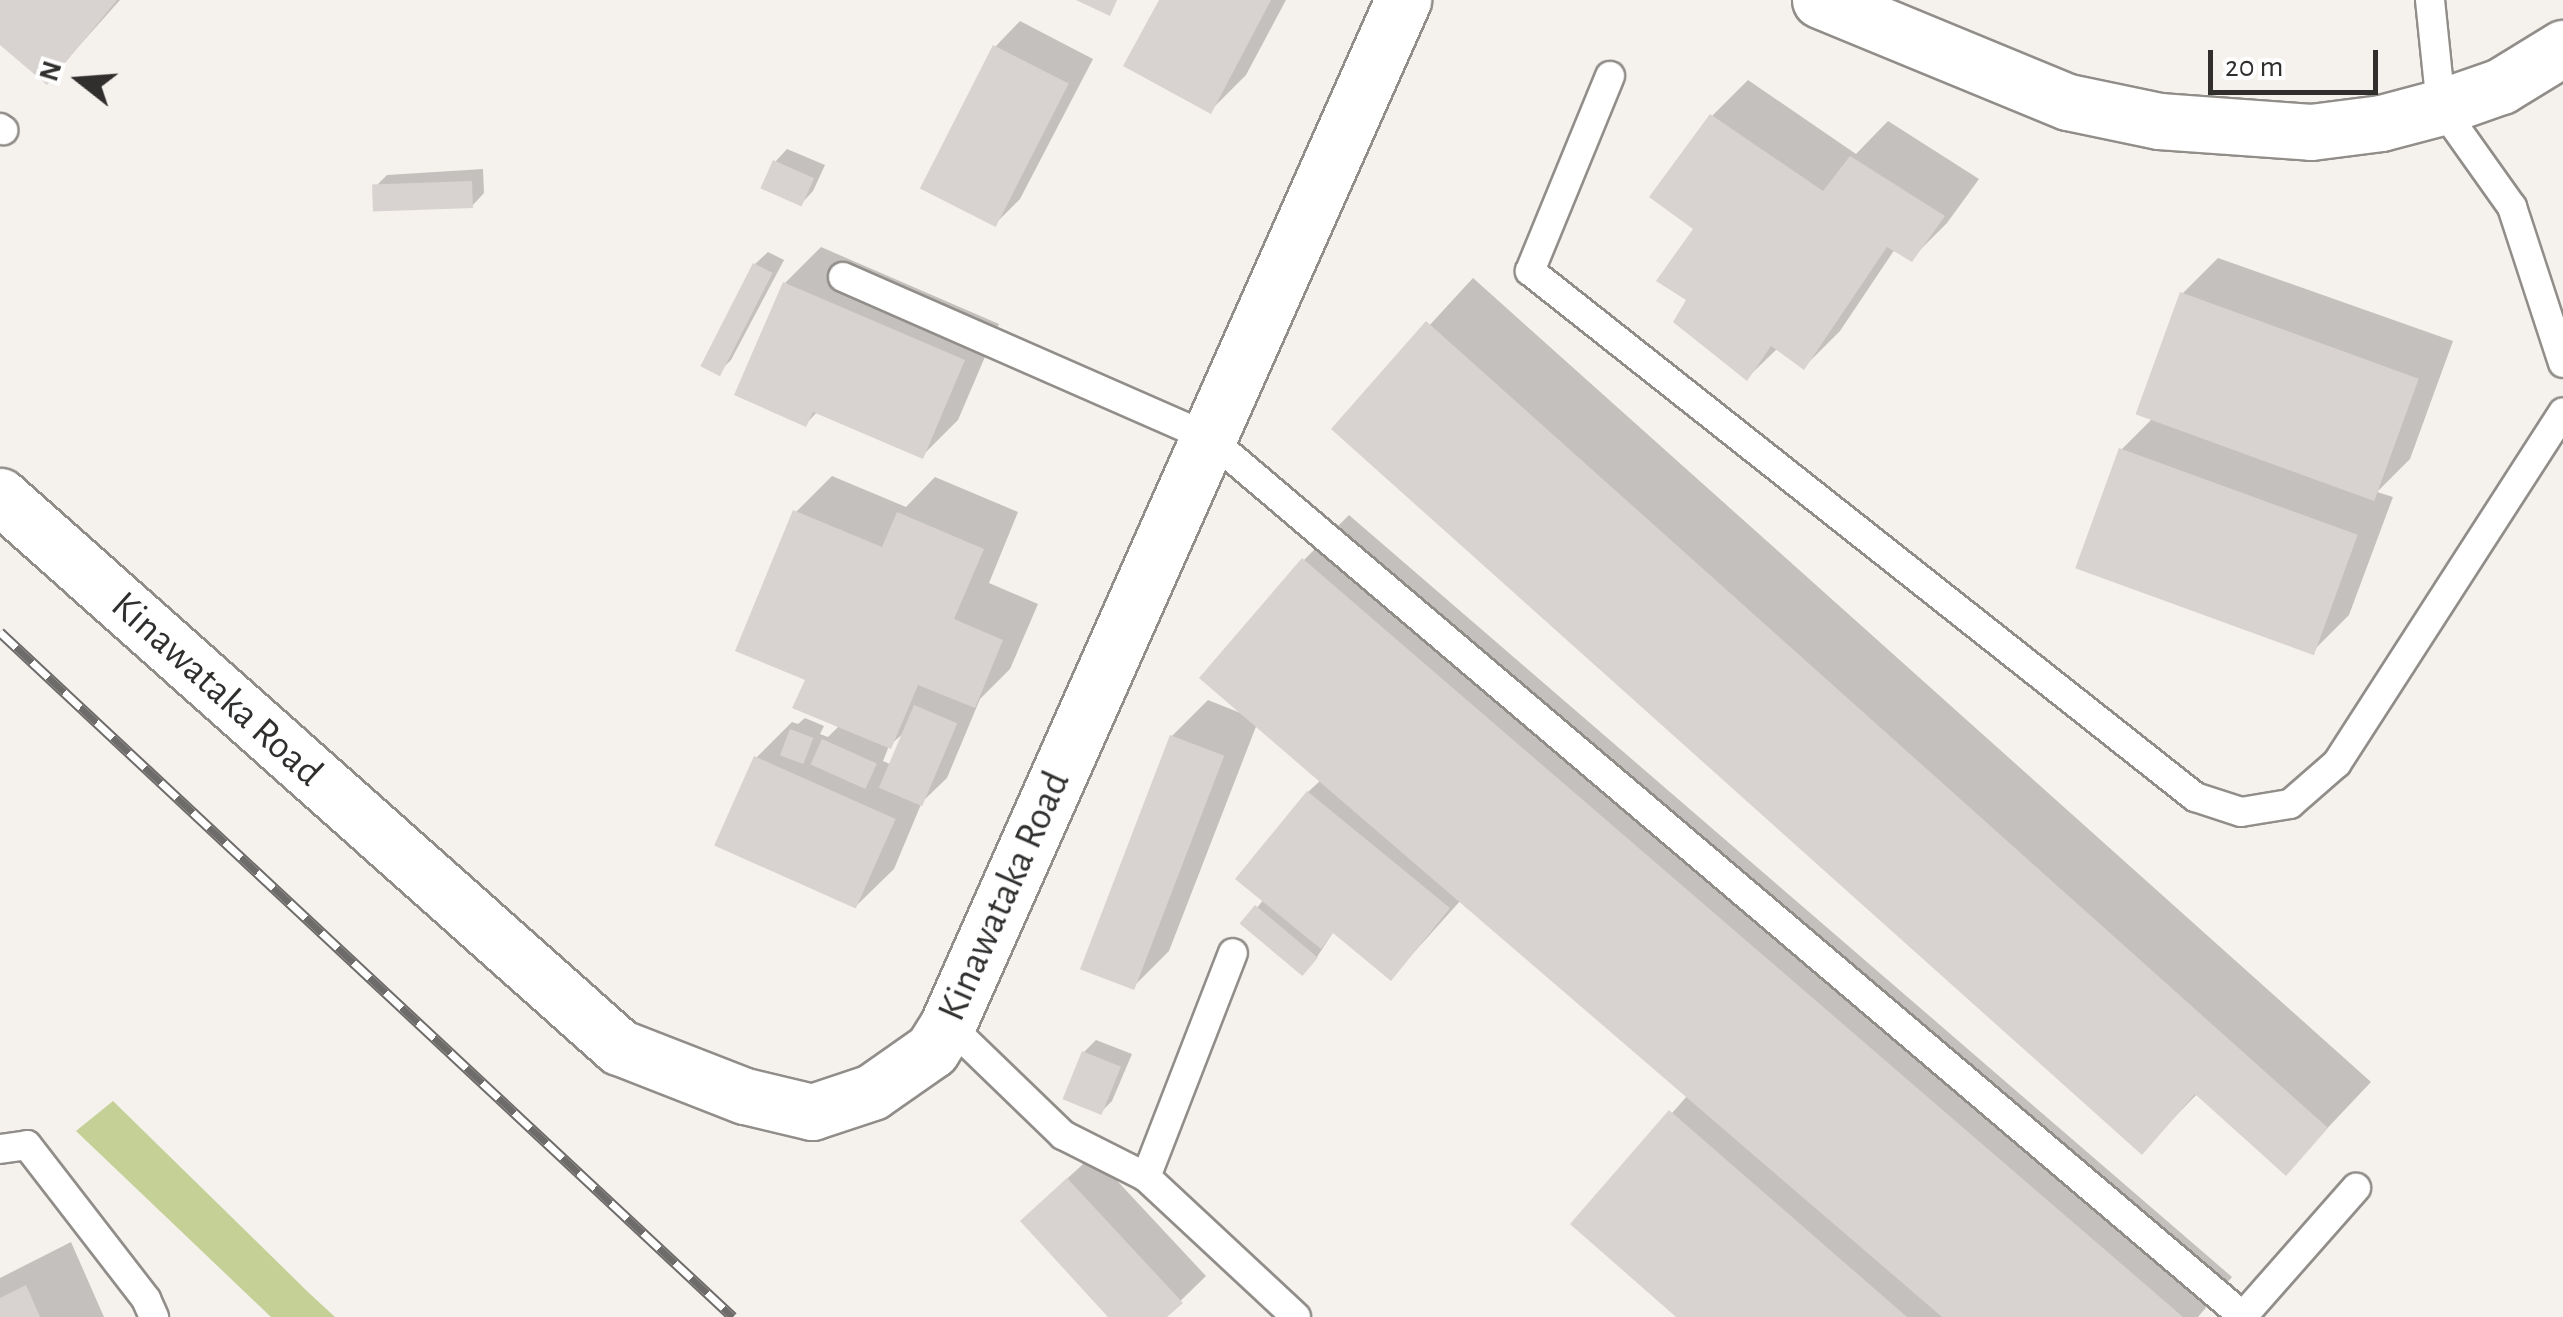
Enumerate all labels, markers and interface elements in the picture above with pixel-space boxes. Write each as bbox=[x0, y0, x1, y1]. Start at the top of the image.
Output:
north arrow bbox=[30, 30, 130, 130]
scale bar bbox=[2213, 30, 2383, 92]
text: 20 m bbox=[2225, 52, 2283, 82]
text: N bbox=[35, 58, 68, 85]
street label: Kinawataka Road bbox=[101, 581, 333, 797]
street label: Kinawataka Road bbox=[928, 764, 1080, 1028]

